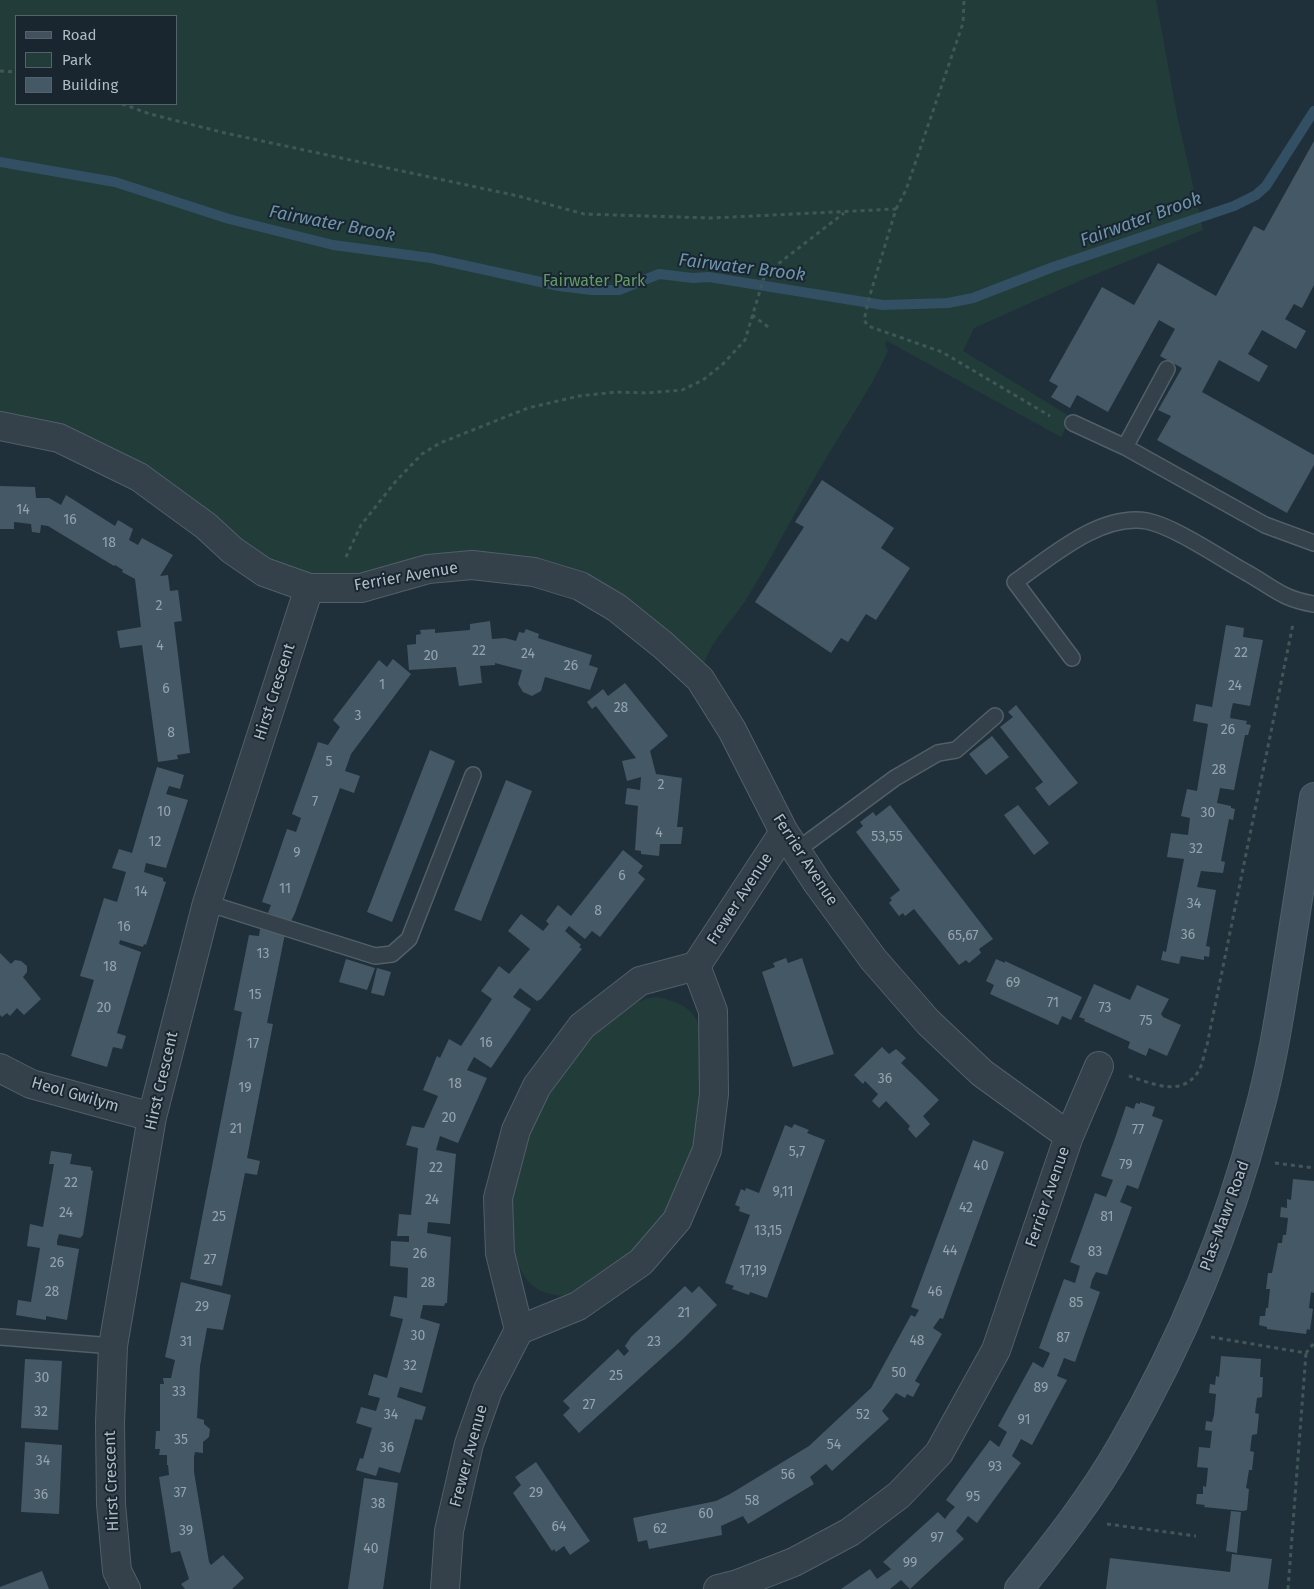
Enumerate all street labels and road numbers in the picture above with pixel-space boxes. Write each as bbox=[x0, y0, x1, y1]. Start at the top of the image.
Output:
street label: Ferrier Avenue bbox=[353, 558, 459, 596]
street label: Hirst Crescent bbox=[250, 641, 300, 743]
street label: Ferrier Avenue bbox=[768, 811, 842, 909]
street label: Frewer Avenue bbox=[703, 850, 777, 948]
street label: Hirst Crescent bbox=[141, 1030, 183, 1132]
street label: Heol Gwilym bbox=[29, 1073, 121, 1117]
street label: Ferrier Avenue bbox=[1022, 1144, 1074, 1250]
street label: Plas-Mawr Road bbox=[1196, 1158, 1254, 1274]
street label: Frewer Avenue bbox=[446, 1403, 492, 1509]
street label: Hirst Crescent bbox=[101, 1430, 123, 1532]

